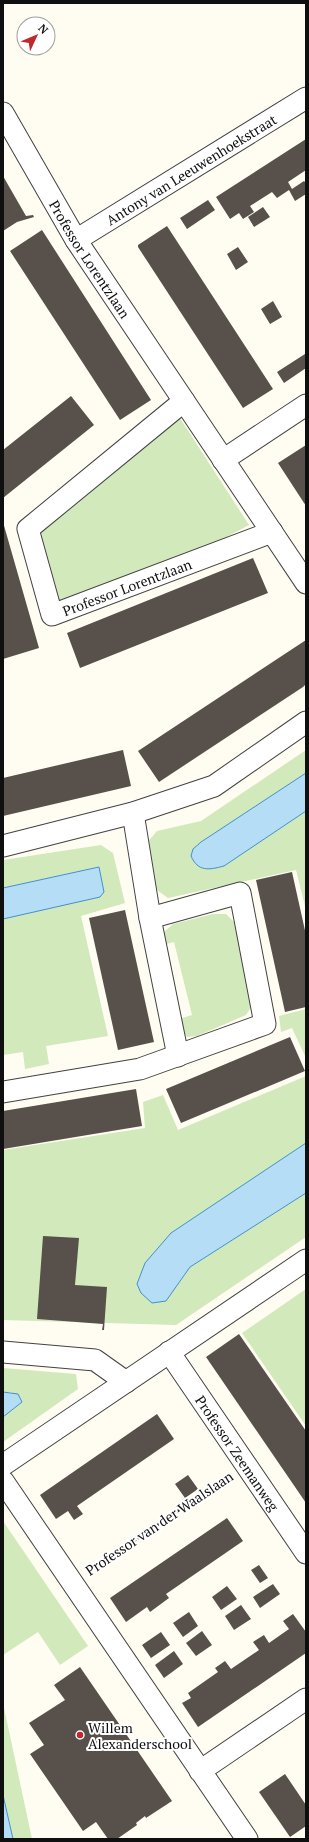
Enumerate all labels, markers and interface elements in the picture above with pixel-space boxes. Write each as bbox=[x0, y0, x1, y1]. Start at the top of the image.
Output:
north arrow bbox=[16, 16, 56, 56]
text: N bbox=[35, 21, 52, 37]
street label: Antony van Leeuwenhoekstraat bbox=[102, 109, 280, 229]
street label: Professor Lorentzlaan bbox=[45, 196, 135, 322]
street label: Professor Lorentzlaan bbox=[59, 554, 195, 620]
street label: Professor Zeemanweg bbox=[192, 1391, 284, 1515]
street label: Professor van der Waalslaan bbox=[81, 1466, 237, 1580]
place label: Willem Alexanderschool bbox=[88, 1718, 192, 1753]
marker: Willem Alexanderschool bbox=[75, 1730, 85, 1740]

